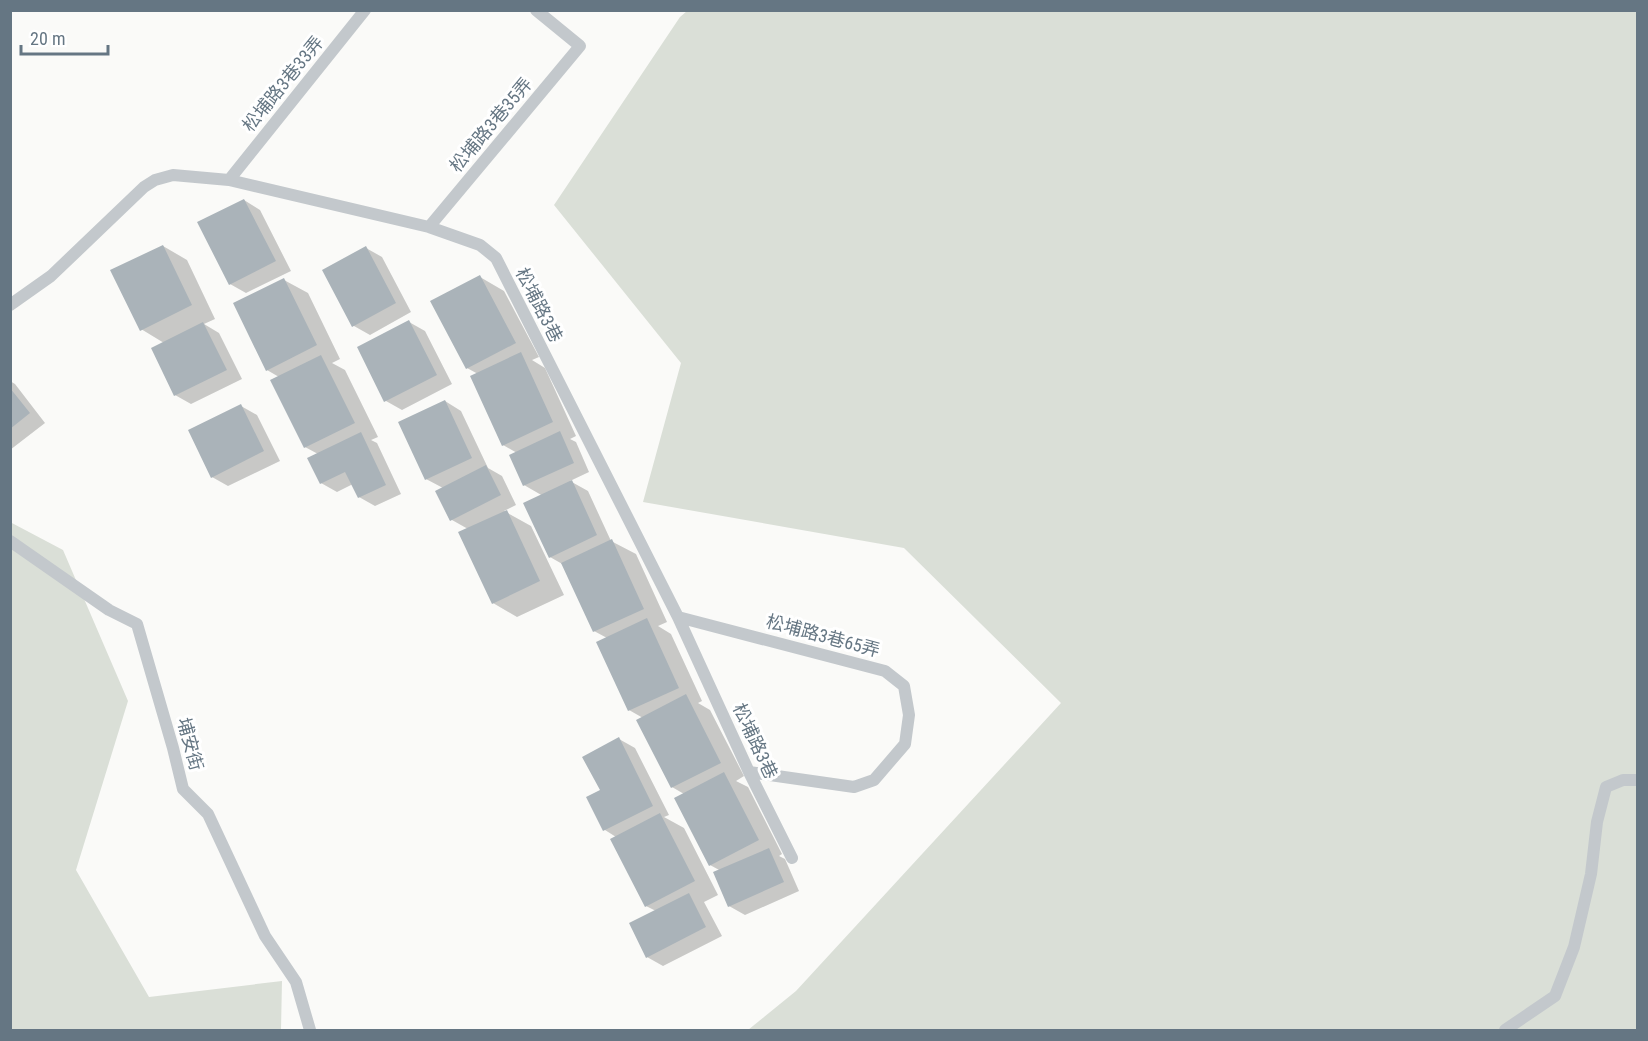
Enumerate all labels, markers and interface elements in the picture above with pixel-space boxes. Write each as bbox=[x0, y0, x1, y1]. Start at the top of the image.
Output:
scale bar bbox=[21, 18, 108, 56]
text: 20 m bbox=[30, 28, 65, 49]
street label: 松埔路3巷33弄 bbox=[238, 32, 327, 136]
street label: 松埔路3巷35弄 bbox=[445, 73, 536, 176]
street label: 松埔路3巷 bbox=[512, 264, 567, 346]
street label: 松埔路3巷65弄 bbox=[764, 610, 882, 661]
street label: 松埔路3巷 bbox=[729, 700, 782, 782]
street label: 埔安街 bbox=[173, 715, 208, 773]

